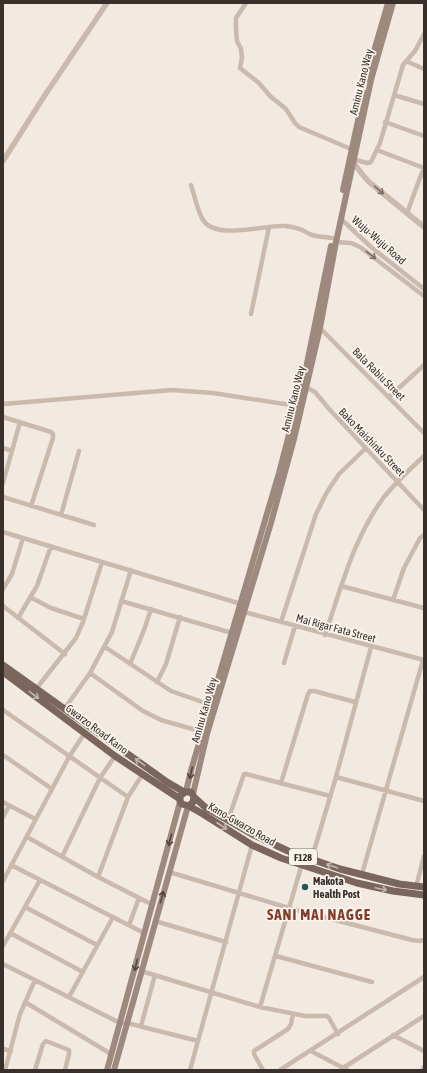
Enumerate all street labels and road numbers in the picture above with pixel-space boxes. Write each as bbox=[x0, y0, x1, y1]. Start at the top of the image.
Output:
street label: Aminu Kano Way bbox=[347, 47, 375, 116]
street label: Wuju-Wuju Road bbox=[350, 213, 408, 267]
street label: Bala Rabiu Street bbox=[350, 345, 408, 403]
street label: Aminu Kano Way bbox=[279, 364, 307, 433]
street label: Bako Maishinku Street bbox=[337, 406, 407, 478]
street label: Mai Rigar Fata Street bbox=[295, 612, 377, 644]
street label: Aminu Kano Way bbox=[189, 675, 219, 744]
street label: Gwarzo Road Kano bbox=[64, 702, 130, 756]
street label: Kano-Gwarzo Road bbox=[206, 800, 278, 848]
road number: F128 bbox=[289, 849, 317, 865]

